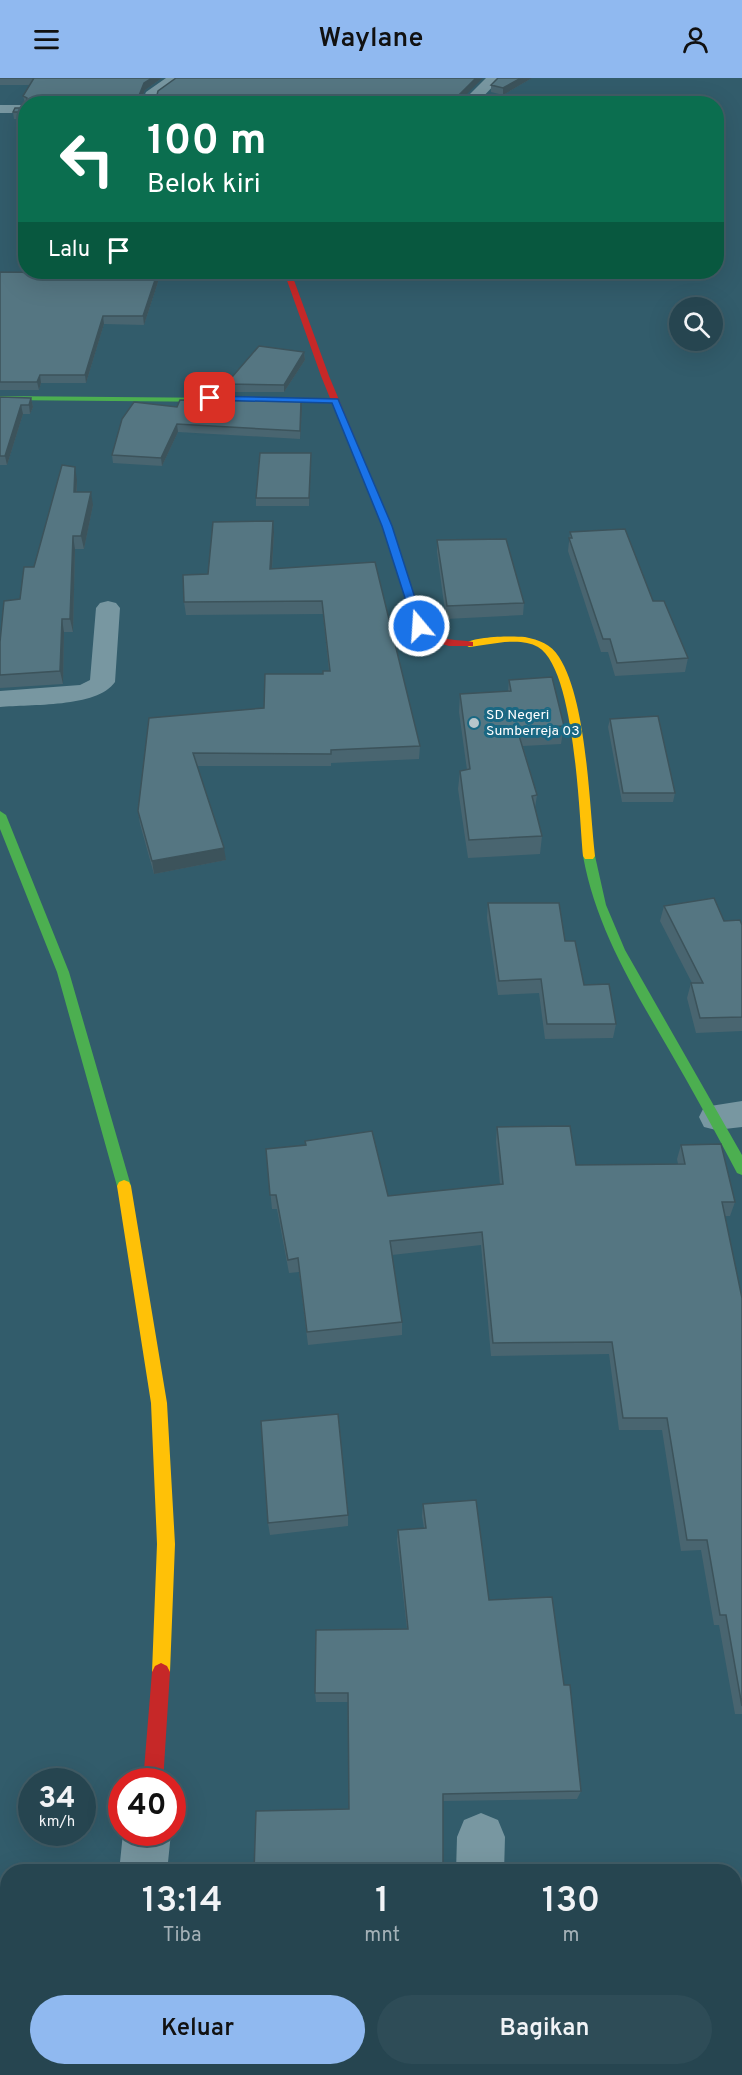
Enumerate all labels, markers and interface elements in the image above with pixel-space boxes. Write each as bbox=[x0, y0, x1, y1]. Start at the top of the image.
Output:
text: Waylane bbox=[319, 22, 423, 56]
icon: menu bbox=[30, 23, 63, 56]
icon: person bbox=[679, 23, 712, 56]
text: 100 m bbox=[147, 116, 266, 169]
icon: left bbox=[48, 120, 126, 198]
text: Belok kiri bbox=[147, 168, 261, 202]
icon: arrive bbox=[102, 234, 135, 267]
text: Lalu bbox=[48, 237, 90, 264]
map controls bbox=[669, 297, 723, 351]
button: search bbox=[669, 297, 723, 351]
pin bbox=[184, 372, 235, 423]
icon: arrive bbox=[193, 381, 226, 414]
position arrow bbox=[387, 594, 451, 658]
place label: SD Negeri Sumberreja 03 bbox=[486, 707, 580, 740]
marker: SD Negeri Sumberreja 03 bbox=[467, 716, 481, 730]
speed limit sign: 40 bbox=[108, 1768, 186, 1846]
text: 34 bbox=[38, 1781, 76, 1818]
text: km/h bbox=[39, 1813, 75, 1832]
text: 13:14 bbox=[142, 1879, 223, 1925]
text: 1 bbox=[375, 1879, 389, 1925]
text: 130 bbox=[542, 1879, 600, 1925]
text: Tiba bbox=[163, 1923, 202, 1949]
text: mnt bbox=[364, 1923, 400, 1949]
text: m bbox=[563, 1923, 579, 1949]
button: Keluar bbox=[30, 1995, 365, 2064]
button: Bagikan bbox=[377, 1995, 712, 2064]

